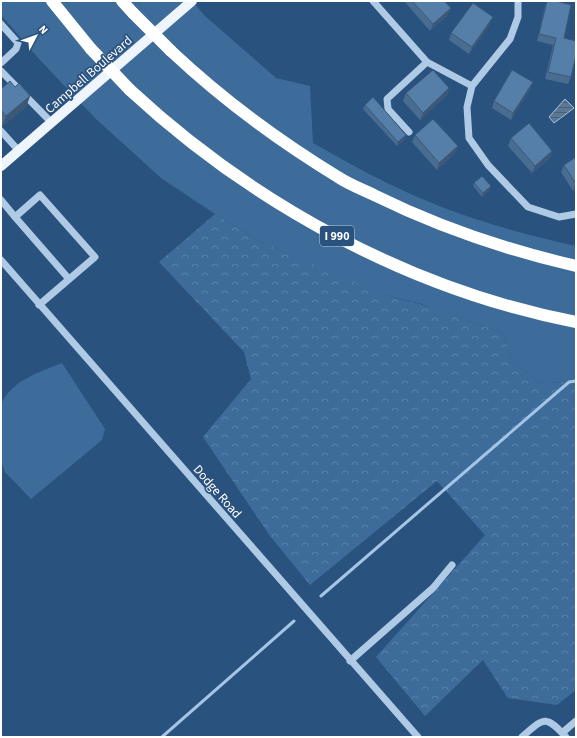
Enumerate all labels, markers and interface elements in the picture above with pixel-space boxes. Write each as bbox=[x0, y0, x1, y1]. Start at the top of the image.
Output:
north arrow bbox=[16, 16, 56, 56]
text: N bbox=[35, 22, 51, 37]
street label: Campbell Boulevard bbox=[41, 32, 136, 118]
road number: I 990 bbox=[320, 226, 354, 246]
street label: Dodge Road bbox=[189, 461, 246, 522]

